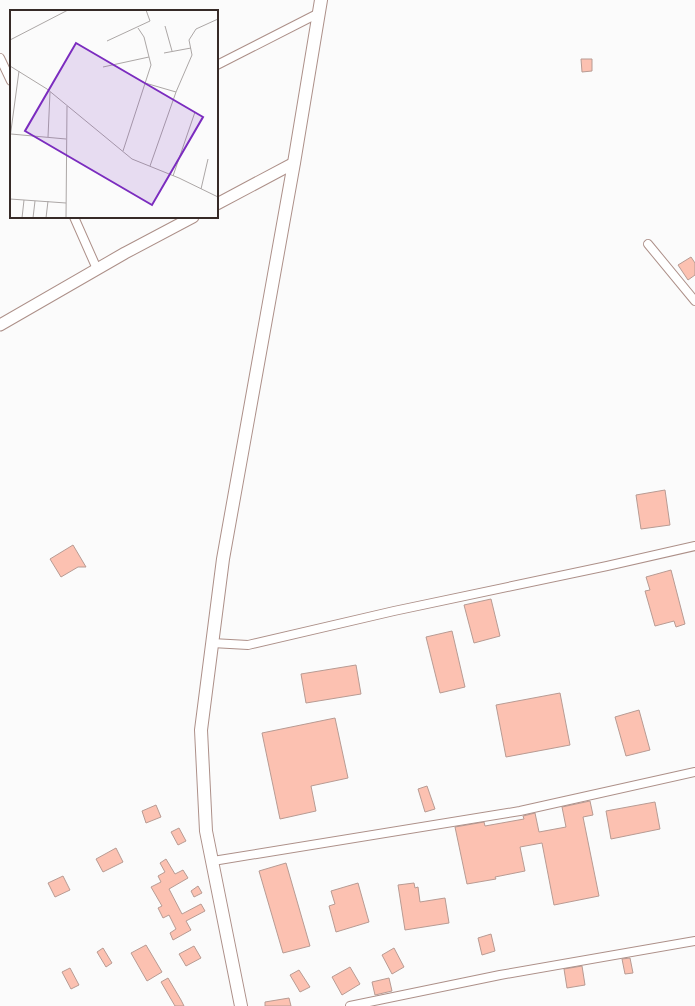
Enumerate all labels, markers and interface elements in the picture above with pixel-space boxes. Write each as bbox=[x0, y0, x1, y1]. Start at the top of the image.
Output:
inset map bbox=[10, 10, 218, 218]

